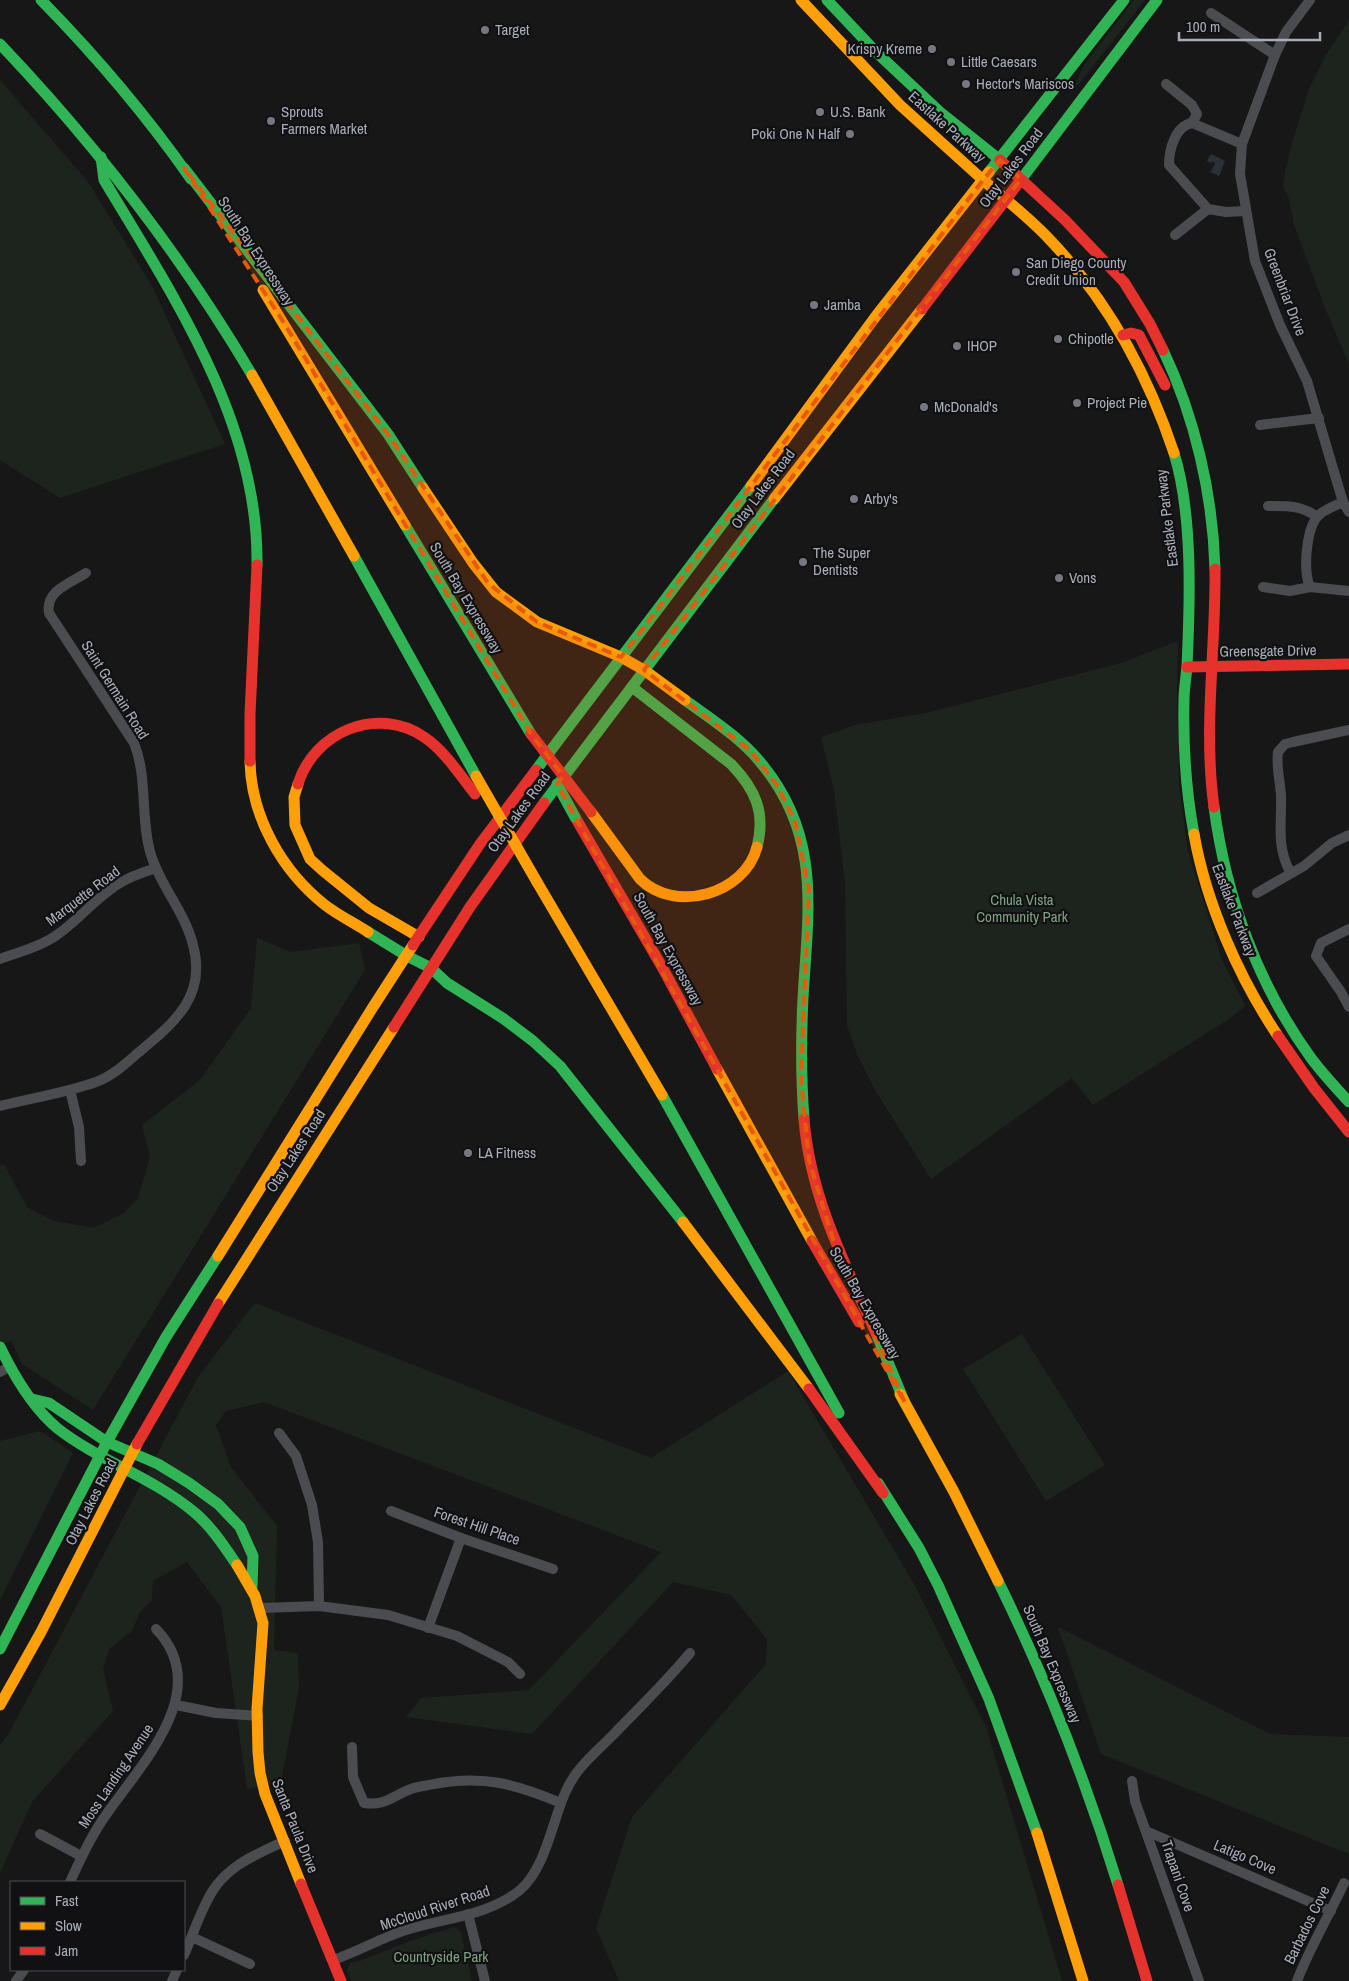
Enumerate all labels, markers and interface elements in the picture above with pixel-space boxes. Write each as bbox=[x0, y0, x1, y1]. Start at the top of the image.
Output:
scale bar bbox=[1179, 10, 1320, 42]
text: 100 m bbox=[1186, 16, 1220, 37]
place label: Target bbox=[495, 19, 530, 40]
marker: Target bbox=[479, 24, 491, 36]
place label: Krispy Kreme bbox=[847, 38, 922, 59]
marker: Krispy Kreme bbox=[926, 43, 938, 55]
place label: Little Caesars bbox=[961, 51, 1037, 72]
marker: Little Caesars bbox=[945, 56, 957, 68]
place label: Hector's Mariscos bbox=[976, 73, 1074, 94]
marker: Hector's Mariscos bbox=[960, 78, 972, 90]
street label: Eastlake Parkway bbox=[904, 86, 991, 168]
place label: Sprouts Farmers Market bbox=[281, 101, 368, 139]
place label: U.S. Bank bbox=[830, 101, 886, 122]
marker: U.S. Bank bbox=[814, 106, 826, 118]
marker: Sprouts Farmers Market bbox=[265, 115, 277, 127]
place label: Poki One N Half bbox=[751, 123, 841, 144]
street label: Otay Lakes Road bbox=[974, 123, 1048, 212]
marker: Poki One N Half bbox=[844, 128, 856, 140]
street label: South Bay Expressway bbox=[213, 192, 300, 310]
street label: Greenbriar Drive bbox=[1259, 245, 1312, 339]
place label: San Diego County Credit Union bbox=[1026, 252, 1127, 290]
marker: San Diego County Credit Union bbox=[1010, 266, 1022, 278]
place label: Jamba bbox=[824, 294, 861, 315]
marker: Jamba bbox=[808, 299, 820, 311]
place label: Chipotle bbox=[1068, 328, 1114, 349]
marker: Chipotle bbox=[1052, 333, 1064, 345]
place label: IHOP bbox=[967, 335, 997, 356]
marker: IHOP bbox=[951, 340, 963, 352]
place label: Project Pie bbox=[1087, 392, 1147, 413]
place label: McDonald's bbox=[934, 396, 998, 417]
marker: Project Pie bbox=[1071, 397, 1083, 409]
marker: McDonald's bbox=[918, 401, 930, 413]
street label: Otay Lakes Road bbox=[726, 444, 800, 533]
street label: Eastlake Parkway bbox=[1150, 467, 1183, 568]
place label: Arby's bbox=[863, 488, 898, 509]
marker: Arby's bbox=[848, 493, 860, 505]
street label: South Bay Expressway bbox=[425, 538, 508, 658]
place label: The Super Dentists bbox=[813, 542, 870, 580]
marker: The Super Dentists bbox=[797, 556, 809, 568]
place label: Vons bbox=[1069, 567, 1096, 588]
marker: Vons bbox=[1053, 572, 1065, 584]
street label: Saint Germain Road bbox=[77, 636, 154, 743]
street label: Greensgate Drive bbox=[1219, 639, 1317, 662]
street label: Otay Lakes Road bbox=[482, 767, 555, 856]
street label: Eastlake Parkway bbox=[1207, 860, 1262, 960]
street label: Marquette Road bbox=[41, 861, 124, 931]
street label: South Bay Expressway bbox=[629, 888, 709, 1010]
park label: Chula Vista Community Park bbox=[976, 889, 1069, 927]
street label: Otay Lakes Road bbox=[261, 1105, 330, 1196]
place label: LA Fitness bbox=[478, 1142, 536, 1163]
marker: LA Fitness bbox=[462, 1147, 474, 1159]
street label: South Bay Expressway bbox=[825, 1243, 907, 1364]
street label: Otay Lakes Road bbox=[60, 1455, 121, 1549]
street label: Forest Hill Place bbox=[431, 1501, 523, 1550]
street label: South Bay Expressway bbox=[1018, 1601, 1087, 1727]
street label: Moss Landing Avenue bbox=[73, 1719, 158, 1832]
street label: Santa Paula Drive bbox=[267, 1776, 324, 1876]
street label: Latigo Cove bbox=[1211, 1834, 1280, 1879]
street label: Trapani Cove bbox=[1156, 1837, 1201, 1914]
street label: McCloud River Road bbox=[377, 1880, 492, 1935]
legend bbox=[10, 1881, 185, 1971]
street label: Barbados Cove bbox=[1279, 1882, 1335, 1967]
text: Fast bbox=[55, 1890, 79, 1911]
text: Slow bbox=[55, 1915, 82, 1936]
text: Jam bbox=[55, 1940, 78, 1961]
park label: Countryside Park bbox=[393, 1946, 489, 1967]

